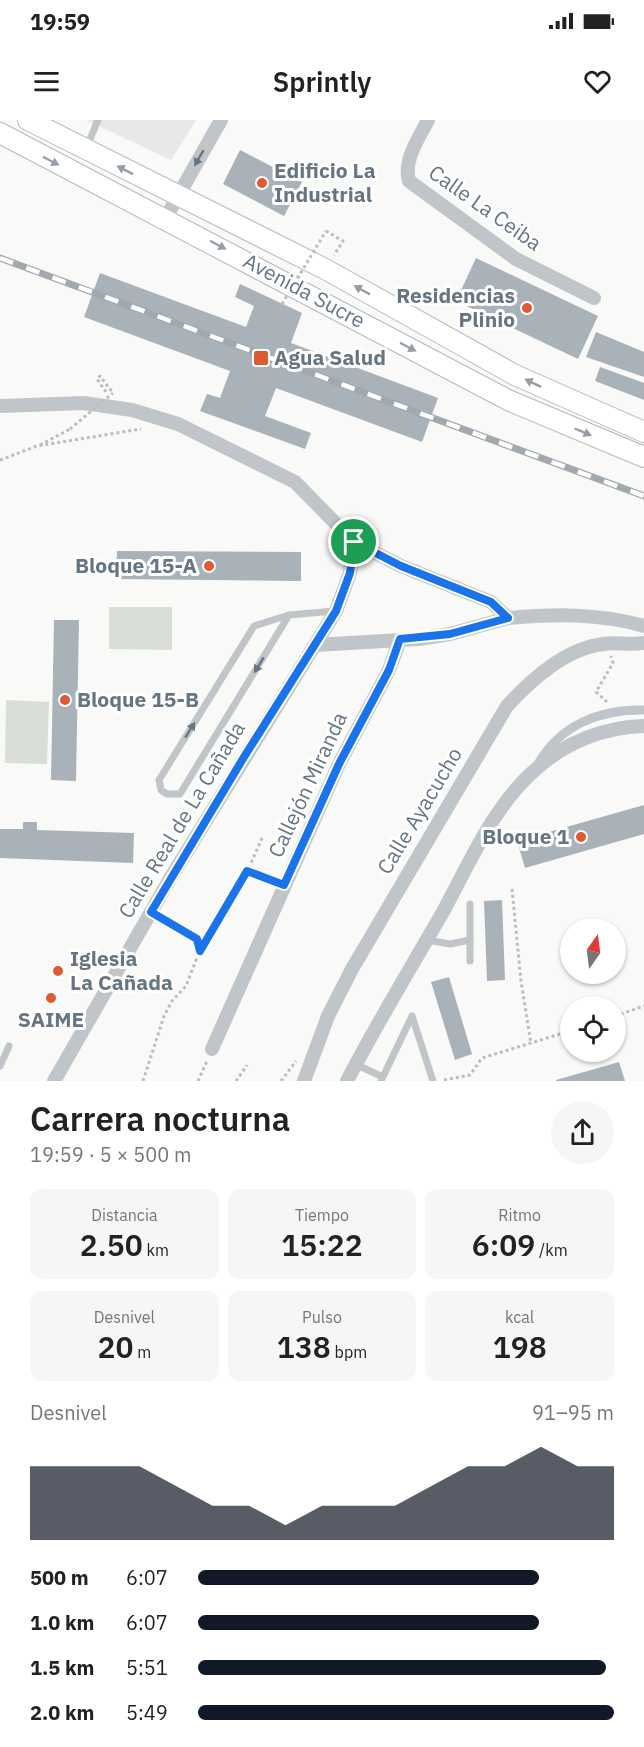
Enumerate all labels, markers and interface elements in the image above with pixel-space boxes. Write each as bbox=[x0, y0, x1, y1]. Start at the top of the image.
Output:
text: 19:59 bbox=[30, 7, 90, 36]
text: Sprintly bbox=[273, 64, 371, 99]
icon: menu bbox=[30, 65, 63, 98]
icon: heart bbox=[581, 65, 614, 98]
one-way arrow bbox=[194, 150, 204, 167]
one-way arrow bbox=[43, 156, 60, 166]
place label: Edificio La Industrial bbox=[274, 156, 376, 208]
street label: Calle La Ceiba bbox=[423, 158, 548, 256]
one-way arrow bbox=[116, 166, 133, 175]
marker: Edificio La Industrial bbox=[255, 176, 269, 190]
one-way arrow bbox=[209, 240, 226, 250]
street label: Avenida Sucre bbox=[239, 246, 370, 334]
place label: Residencias Plinio bbox=[396, 281, 515, 333]
one-way arrow bbox=[353, 285, 370, 295]
marker: Residencias Plinio bbox=[520, 301, 534, 315]
one-way arrow bbox=[400, 342, 417, 352]
place label: Agua Salud bbox=[274, 343, 386, 371]
marker: Agua Salud bbox=[252, 349, 270, 367]
one-way arrow bbox=[524, 379, 541, 388]
one-way arrow bbox=[575, 427, 593, 437]
pin bbox=[328, 516, 379, 567]
icon: arrive bbox=[337, 525, 370, 558]
place label: Bloque 15-A bbox=[75, 551, 197, 579]
marker: Bloque 15-A bbox=[202, 559, 216, 573]
one-way arrow bbox=[253, 657, 264, 673]
place label: Bloque 15-B bbox=[77, 685, 199, 713]
marker: Bloque 15-B bbox=[58, 693, 72, 707]
street label: Callejón Miranda bbox=[261, 707, 353, 862]
street label: Calle Real de La Cañada bbox=[111, 716, 251, 923]
one-way arrow bbox=[184, 722, 195, 738]
street label: Calle Ayacucho bbox=[370, 742, 468, 879]
place label: Bloque 1 bbox=[482, 822, 569, 850]
marker: Bloque 1 bbox=[574, 830, 588, 844]
north arrow bbox=[560, 918, 626, 984]
map controls bbox=[560, 918, 626, 1062]
place label: Iglesia La Cañada bbox=[70, 944, 173, 996]
marker: Iglesia La Cañada bbox=[51, 964, 65, 978]
marker: SAIME bbox=[44, 991, 58, 1005]
button: locate bbox=[560, 996, 626, 1062]
place label: SAIME bbox=[18, 1005, 84, 1033]
text: Carrera nocturna bbox=[30, 1097, 290, 1140]
button: share bbox=[551, 1101, 614, 1164]
text: 19:59 · 5 × 500 m bbox=[30, 1141, 191, 1168]
text: Distancia bbox=[91, 1205, 157, 1225]
text: Tiempo bbox=[295, 1205, 349, 1225]
text: Ritmo bbox=[498, 1205, 541, 1225]
text: 2.50 bbox=[80, 1225, 143, 1264]
text: 15:22 bbox=[281, 1225, 363, 1264]
text: 6:09 bbox=[472, 1225, 535, 1264]
text: km bbox=[143, 1240, 169, 1260]
text: /km bbox=[535, 1240, 568, 1260]
text: Desnivel bbox=[94, 1307, 155, 1327]
text: Pulso bbox=[302, 1307, 342, 1327]
text: kcal bbox=[505, 1307, 534, 1327]
text: 20 bbox=[97, 1327, 133, 1366]
text: 138 bbox=[277, 1327, 331, 1366]
text: 198 bbox=[493, 1327, 547, 1366]
text: m bbox=[133, 1342, 151, 1362]
text: bpm bbox=[331, 1342, 367, 1362]
text: Desnivel bbox=[30, 1399, 107, 1426]
text: 91–95 m bbox=[532, 1399, 614, 1426]
text: 500 m bbox=[30, 1564, 89, 1591]
text: 6:07 bbox=[126, 1564, 168, 1591]
text: 1.0 km bbox=[30, 1609, 94, 1636]
text: 6:07 bbox=[126, 1609, 168, 1636]
text: 1.5 km bbox=[30, 1654, 94, 1681]
text: 5:51 bbox=[126, 1654, 168, 1681]
text: 2.0 km bbox=[30, 1699, 94, 1726]
text: 5:49 bbox=[126, 1699, 168, 1726]

